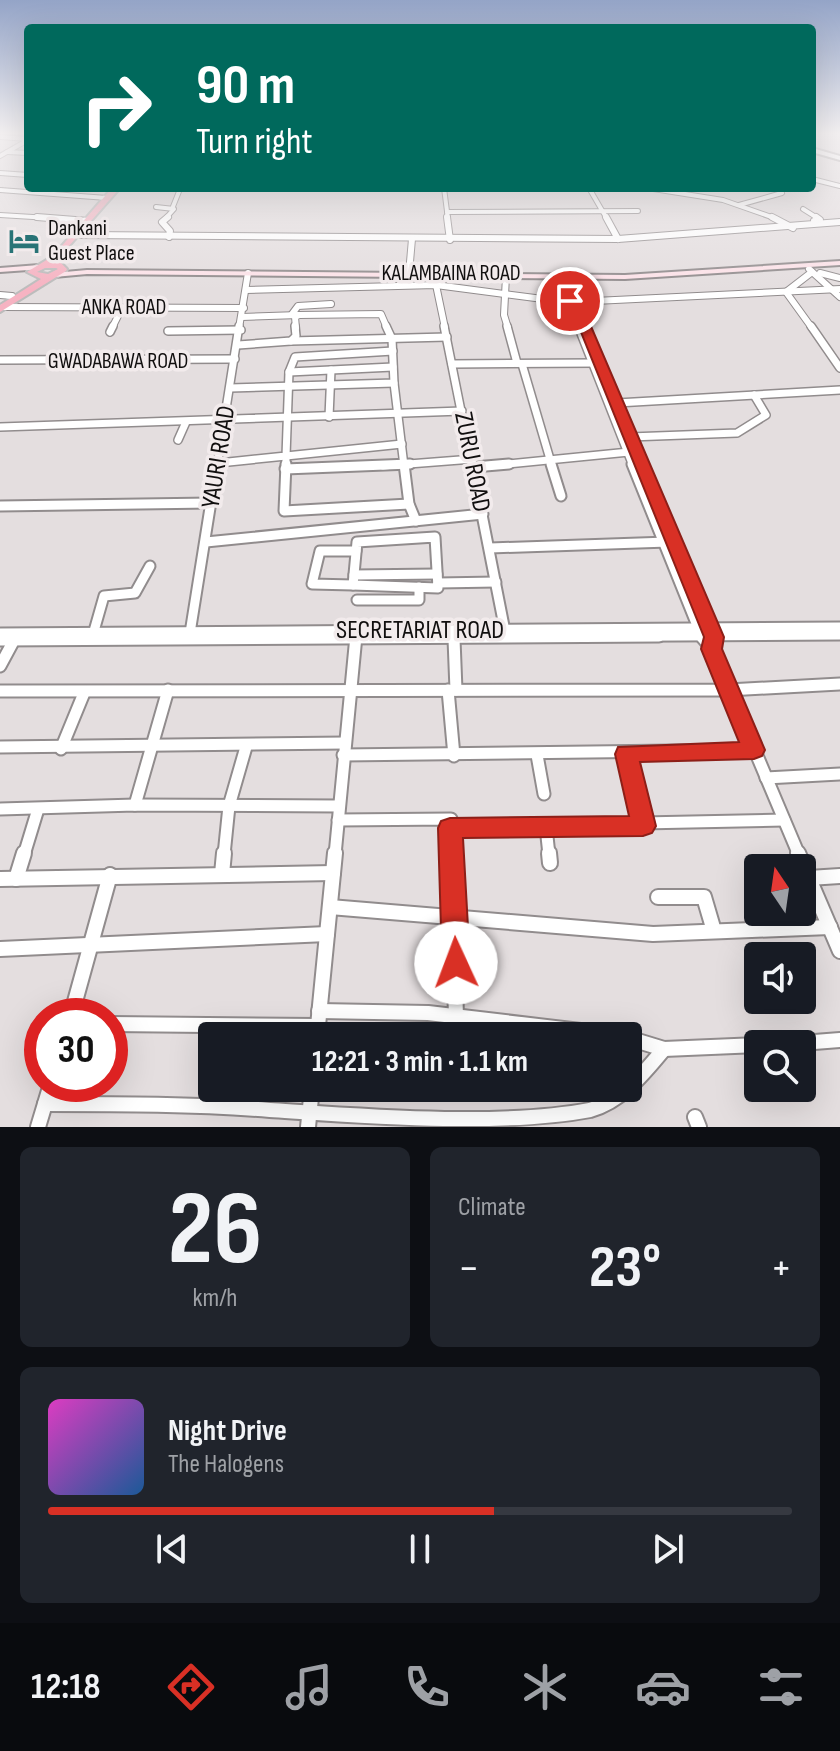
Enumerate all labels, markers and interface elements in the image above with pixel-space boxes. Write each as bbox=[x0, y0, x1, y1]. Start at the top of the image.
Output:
text: 90 m bbox=[196, 53, 295, 120]
icon: right bbox=[64, 56, 168, 160]
text: Turn right bbox=[196, 121, 313, 164]
place label: Dankani Guest Place bbox=[48, 215, 135, 267]
hotel icon: Dankani Guest Place bbox=[7, 224, 41, 258]
street label: KALAMBAINA ROAD bbox=[382, 260, 521, 287]
pin bbox=[536, 267, 604, 335]
icon: arrive bbox=[548, 279, 592, 323]
street label: ANKA ROAD bbox=[81, 294, 166, 321]
street label: GWADABAWA ROAD bbox=[48, 348, 188, 375]
street label: YAURI ROAD bbox=[196, 404, 242, 510]
street label: ZURU ROAD bbox=[447, 409, 497, 515]
street label: SECRETARIAT ROAD bbox=[336, 615, 504, 646]
north arrow bbox=[744, 854, 816, 926]
map controls bbox=[744, 854, 816, 1102]
position arrow bbox=[414, 921, 498, 1005]
button: sound bbox=[744, 942, 816, 1014]
speed limit sign: 30 bbox=[24, 998, 128, 1102]
button: search bbox=[744, 1030, 816, 1102]
text: 12:21 · 3 min · 1.1 km bbox=[312, 1044, 528, 1080]
text: 26 bbox=[168, 1168, 262, 1293]
text: Climate bbox=[458, 1192, 526, 1223]
text: 23° bbox=[589, 1232, 661, 1304]
text: − bbox=[458, 1242, 480, 1295]
text: + bbox=[770, 1242, 792, 1295]
text: km/h bbox=[193, 1283, 237, 1314]
text: Night Drive bbox=[168, 1413, 287, 1449]
text: The Halogens bbox=[168, 1449, 284, 1480]
icon: previous bbox=[150, 1527, 194, 1571]
icon: pause bbox=[398, 1527, 442, 1571]
icon: next bbox=[646, 1527, 690, 1571]
icon: directions bbox=[163, 1659, 219, 1715]
icon: music bbox=[281, 1659, 337, 1715]
icon: phone bbox=[399, 1659, 455, 1715]
icon: climate bbox=[517, 1659, 573, 1715]
icon: car bbox=[635, 1659, 691, 1715]
icon: filters bbox=[753, 1659, 809, 1715]
text: 12:18 bbox=[31, 1666, 100, 1709]

